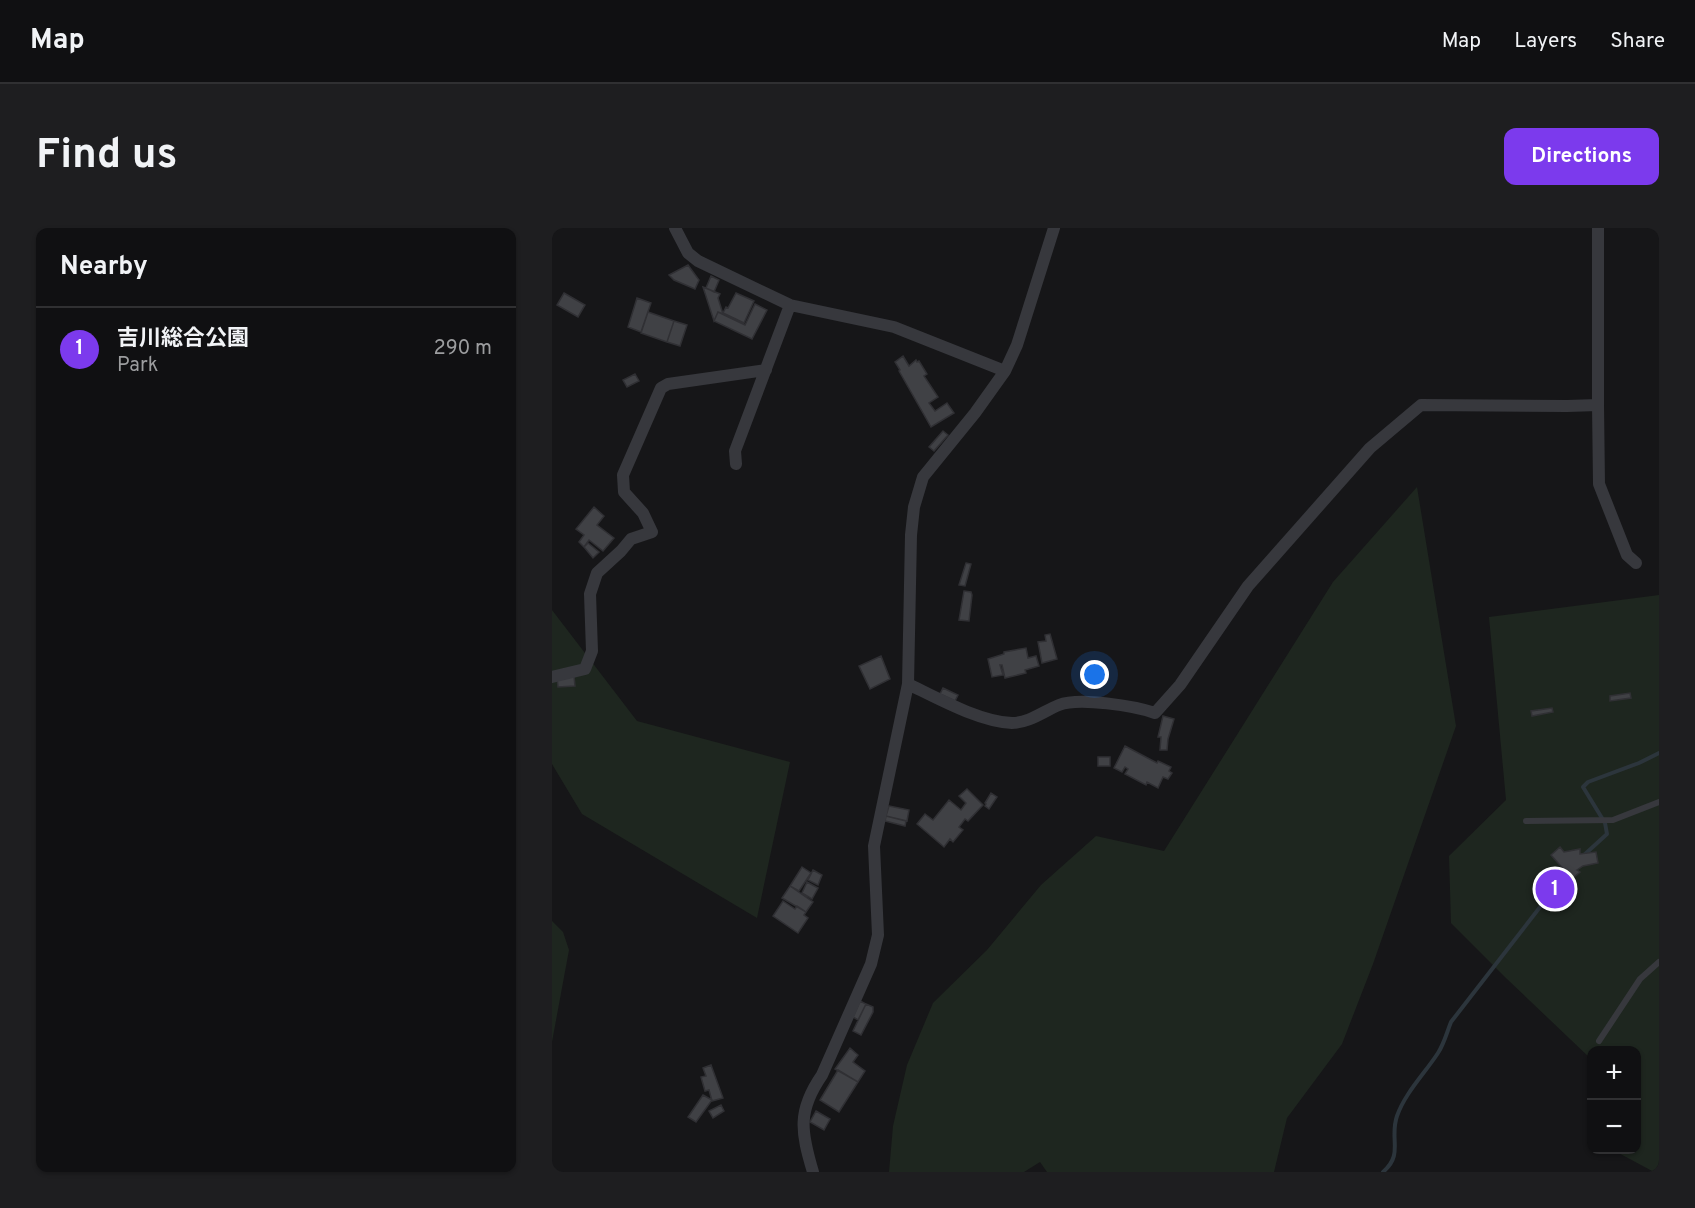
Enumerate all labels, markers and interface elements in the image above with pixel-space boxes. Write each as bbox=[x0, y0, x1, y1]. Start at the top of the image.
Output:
text: Map bbox=[30, 23, 85, 59]
text: Map bbox=[1442, 28, 1481, 55]
text: Layers bbox=[1514, 28, 1577, 55]
text: Share bbox=[1610, 28, 1665, 55]
button: Directions bbox=[1504, 128, 1659, 185]
text: Find us bbox=[36, 130, 177, 183]
text: Nearby bbox=[60, 251, 148, 284]
text: 吉川総合公園 bbox=[117, 326, 249, 353]
text: 1 bbox=[76, 336, 84, 362]
text: 290 m bbox=[434, 336, 492, 362]
text: Park bbox=[117, 353, 158, 379]
your location bbox=[1080, 660, 1109, 689]
pin: 1 bbox=[1536, 866, 1574, 912]
map controls bbox=[1587, 1046, 1641, 1154]
button: + bbox=[1587, 1046, 1641, 1100]
button: − bbox=[1587, 1100, 1641, 1154]

